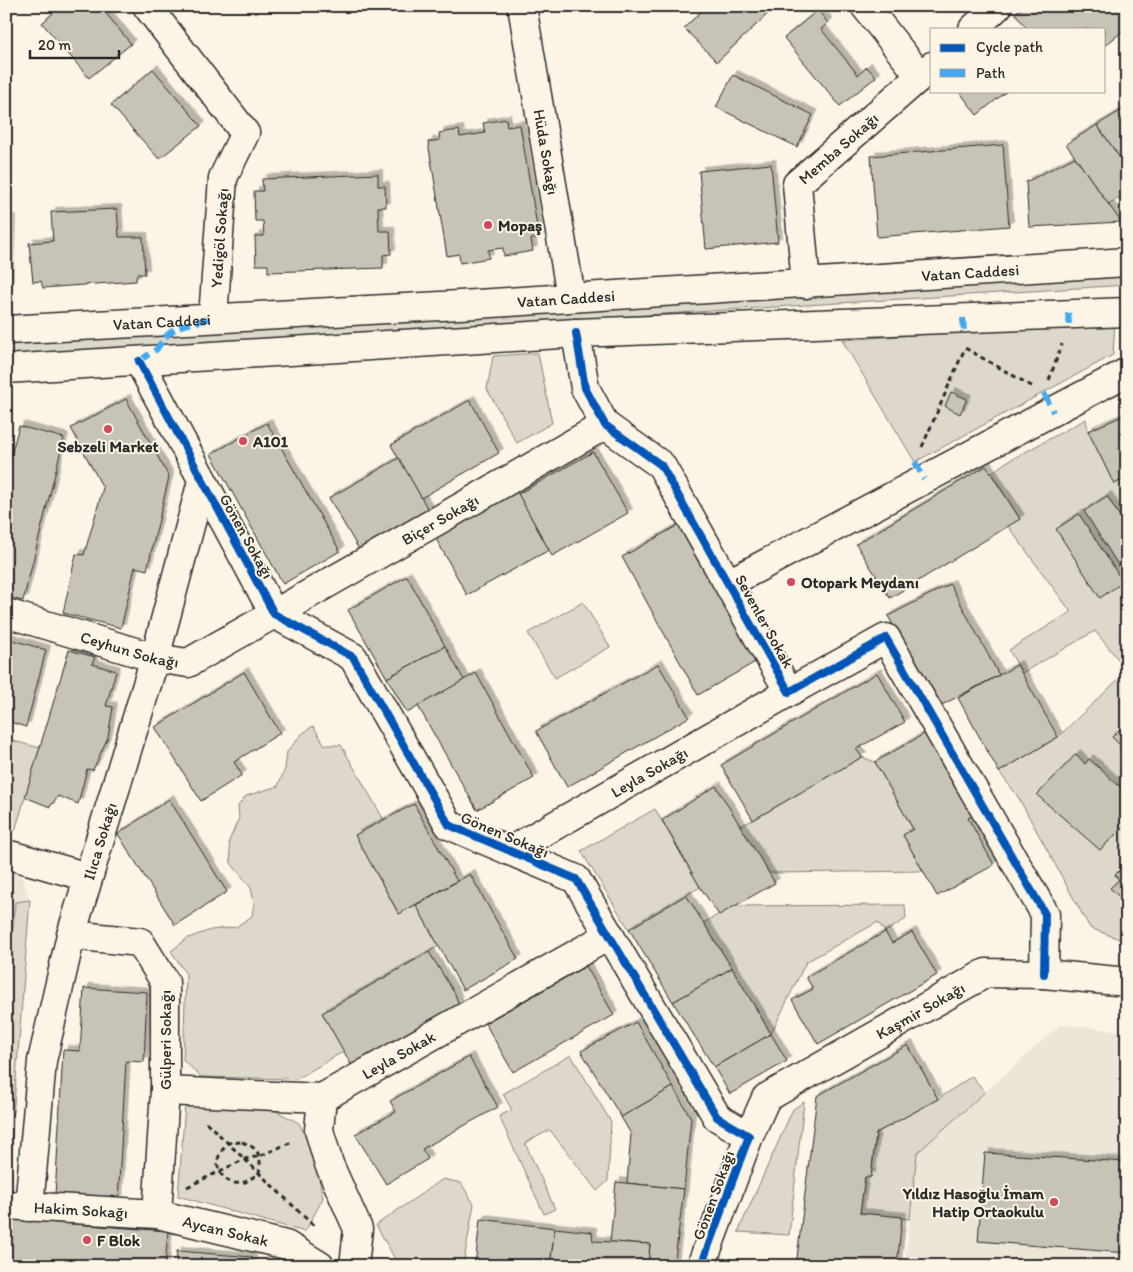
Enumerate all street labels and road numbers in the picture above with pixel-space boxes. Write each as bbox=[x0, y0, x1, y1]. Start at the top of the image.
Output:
street label: Hüda Sokağı bbox=[530, 108, 563, 196]
street label: Memba Sokağı bbox=[795, 109, 882, 188]
street label: Yedigöl Sokağı bbox=[207, 187, 232, 289]
street label: Vatan Caddesi bbox=[921, 260, 1020, 285]
street label: Vatan Caddesi bbox=[517, 286, 616, 311]
street label: Vatan Caddesi bbox=[112, 310, 211, 334]
street label: Biçer Sokağı bbox=[398, 490, 482, 549]
street label: Gönen Sokağı bbox=[215, 491, 278, 582]
street label: Sevenler Sokak bbox=[731, 571, 798, 672]
street label: Ceyhun Sokağı bbox=[78, 627, 180, 671]
street label: Leyla Sokağı bbox=[607, 743, 691, 802]
street label: Ilıca Sokağı bbox=[79, 800, 121, 882]
street label: Gönen Sokağı bbox=[458, 807, 552, 862]
street label: Kaşmir Sokağı bbox=[873, 978, 968, 1044]
street label: Gülperi Sokağı bbox=[156, 990, 175, 1090]
street label: Leyla Sokak bbox=[359, 1027, 439, 1083]
street label: Gönen Sokağı bbox=[688, 1148, 738, 1243]
street label: Hakim Sokağı bbox=[33, 1198, 129, 1222]
street label: Aycan Sokak bbox=[181, 1212, 271, 1251]

